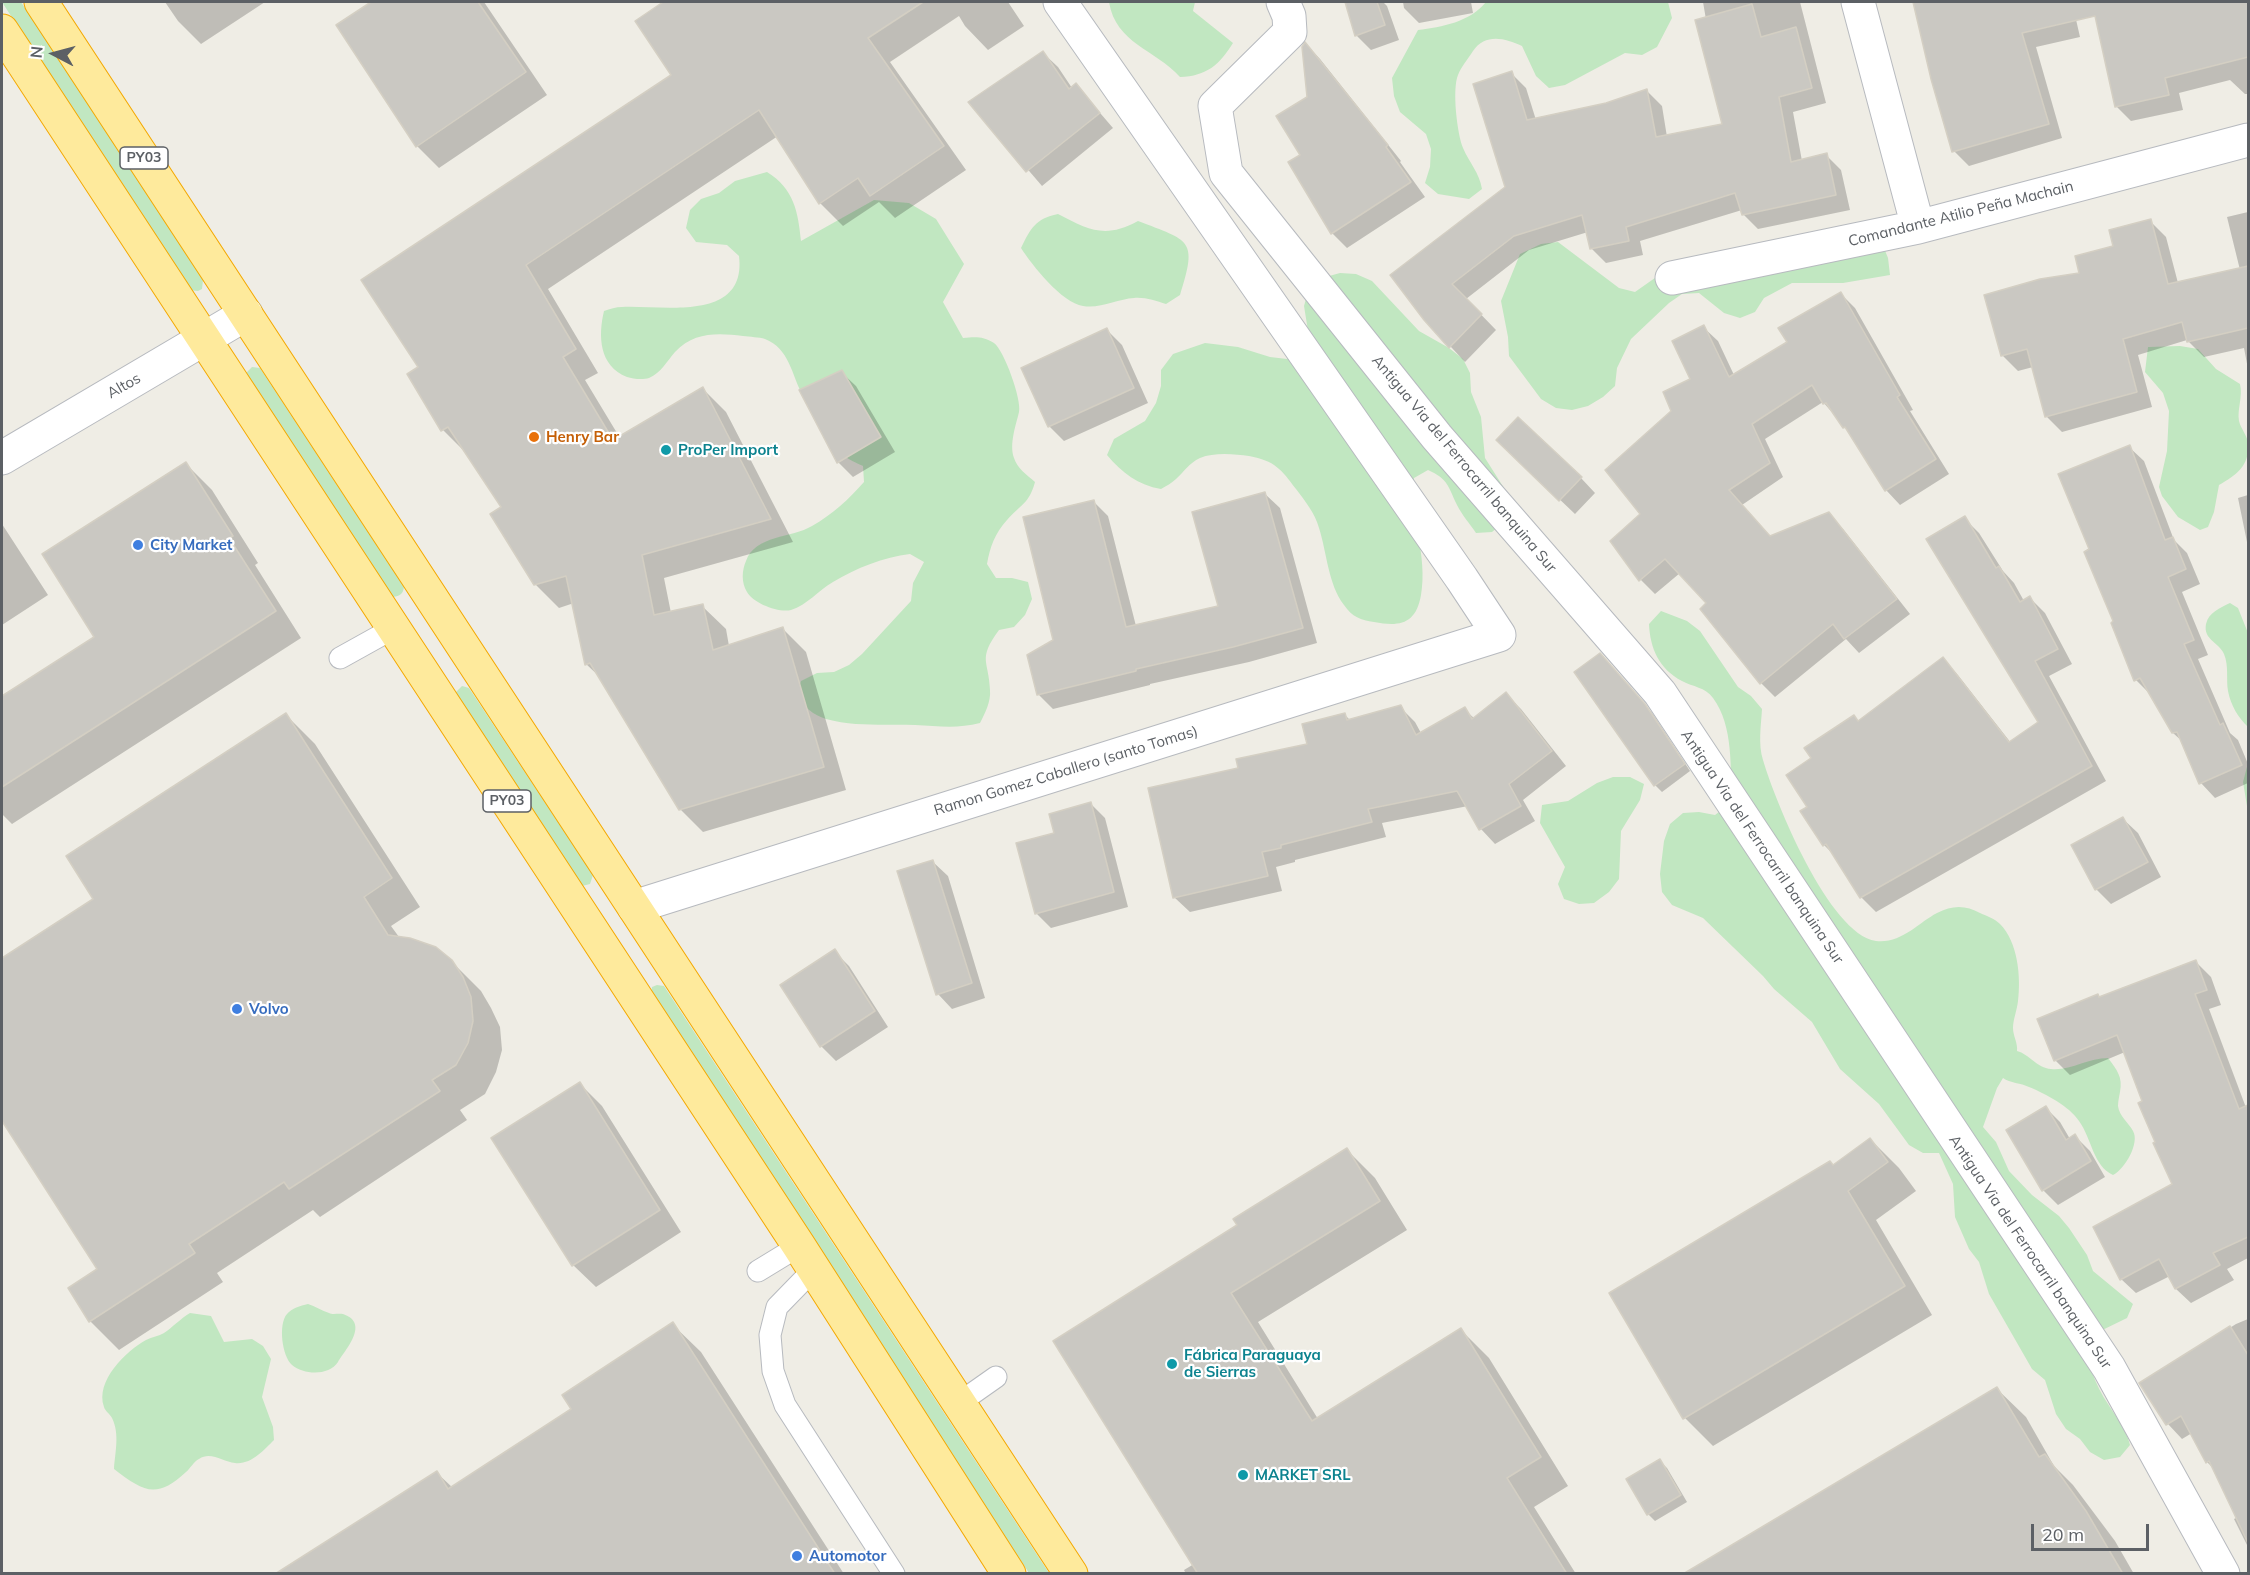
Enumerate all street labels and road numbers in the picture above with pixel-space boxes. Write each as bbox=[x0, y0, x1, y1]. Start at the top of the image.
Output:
road number: PY03 bbox=[120, 147, 168, 169]
street label: Comandante Atilio Peña Machain bbox=[1847, 177, 2075, 251]
street label: Antigua Via del Ferrocarril banquina Sur bbox=[1368, 352, 1560, 576]
street label: Altos bbox=[104, 369, 144, 403]
street label: Ramon Gomez Caballero (santo Tomas) bbox=[932, 722, 1200, 820]
street label: Antigua Via del Ferrocarril banquina Sur bbox=[1677, 727, 1847, 967]
road number: PY03 bbox=[483, 790, 531, 812]
street label: Antigua Via del Ferrocarril banquina Sur bbox=[1945, 1132, 2115, 1372]

